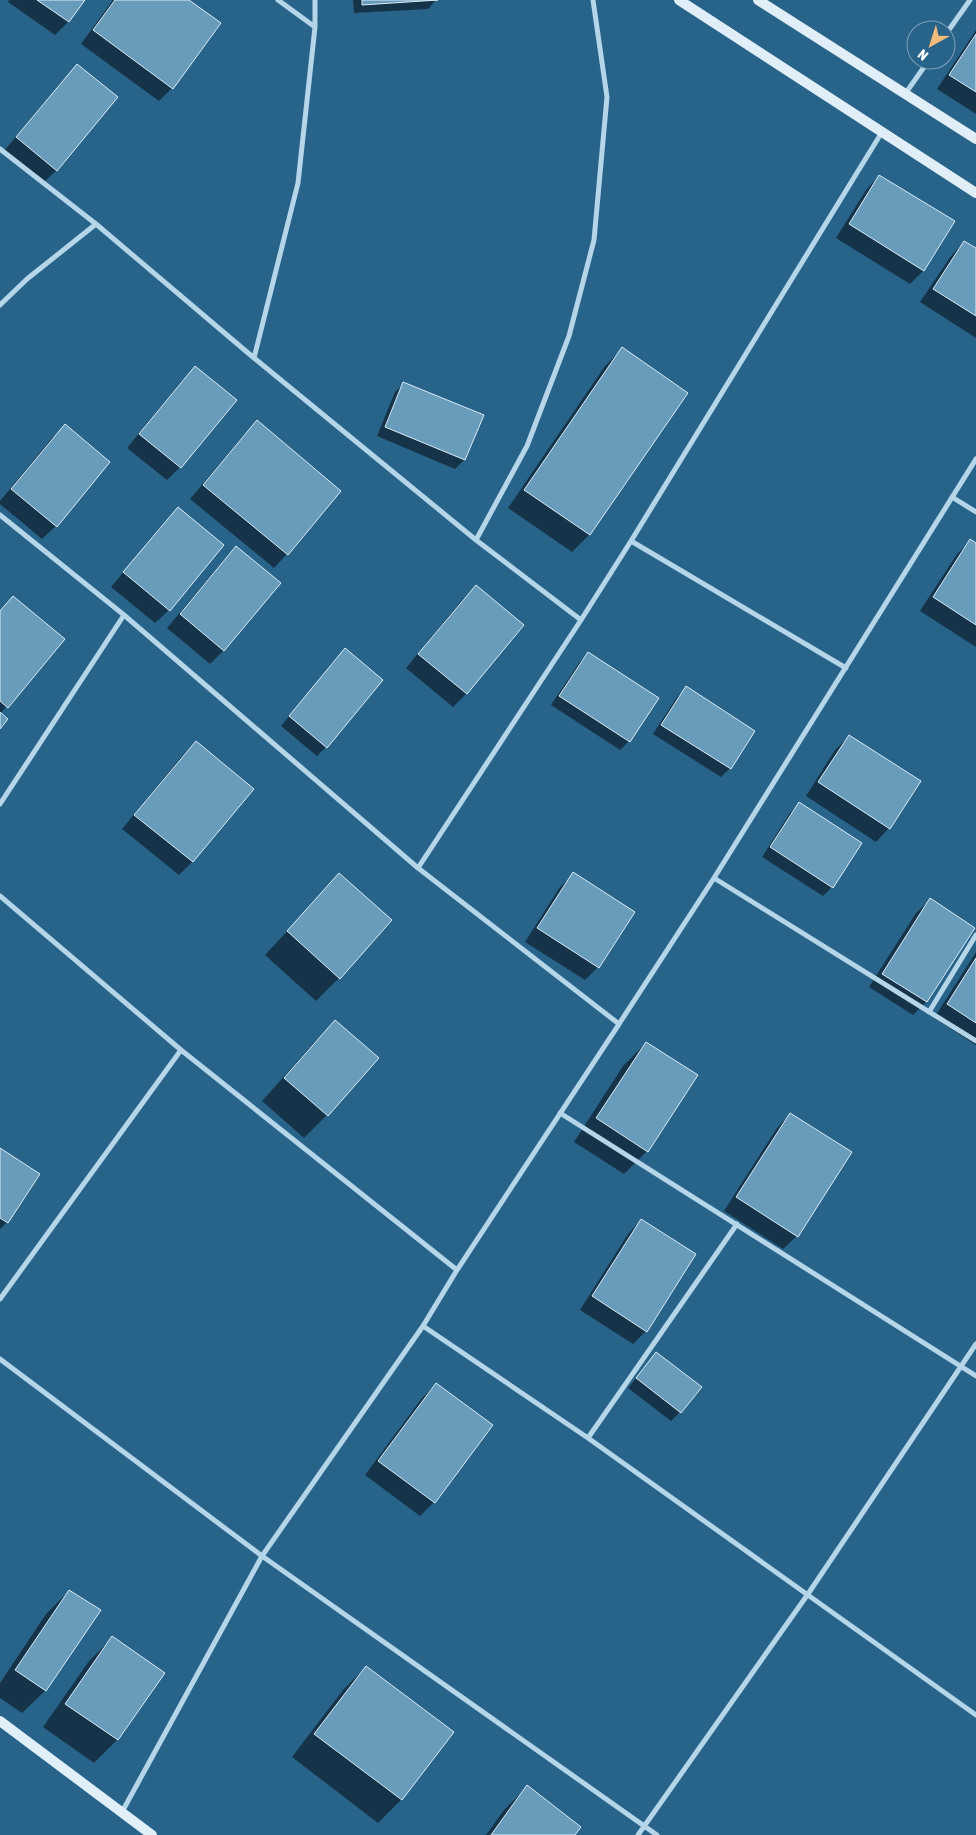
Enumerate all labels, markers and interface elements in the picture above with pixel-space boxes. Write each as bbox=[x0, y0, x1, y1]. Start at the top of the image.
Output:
north arrow bbox=[906, 20, 956, 70]
text: N bbox=[915, 46, 931, 64]

